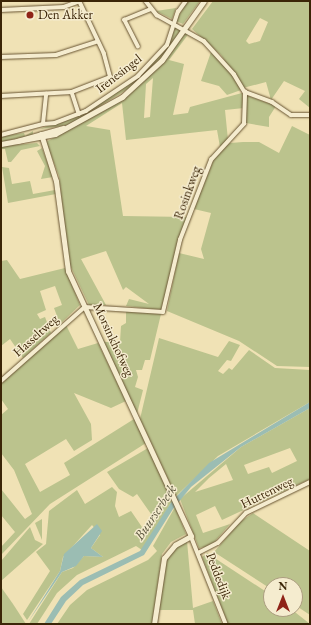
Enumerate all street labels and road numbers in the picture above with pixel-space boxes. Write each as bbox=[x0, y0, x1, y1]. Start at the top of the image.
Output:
street label: Irenesingel bbox=[93, 51, 145, 97]
street label: Rosinkweg bbox=[171, 164, 205, 222]
street label: Morsinkhofweg bbox=[89, 301, 137, 379]
street label: Hasseltweg bbox=[10, 312, 62, 360]
street label: Huttenweg bbox=[238, 474, 296, 512]
street label: Peddedijk bbox=[202, 551, 234, 601]

